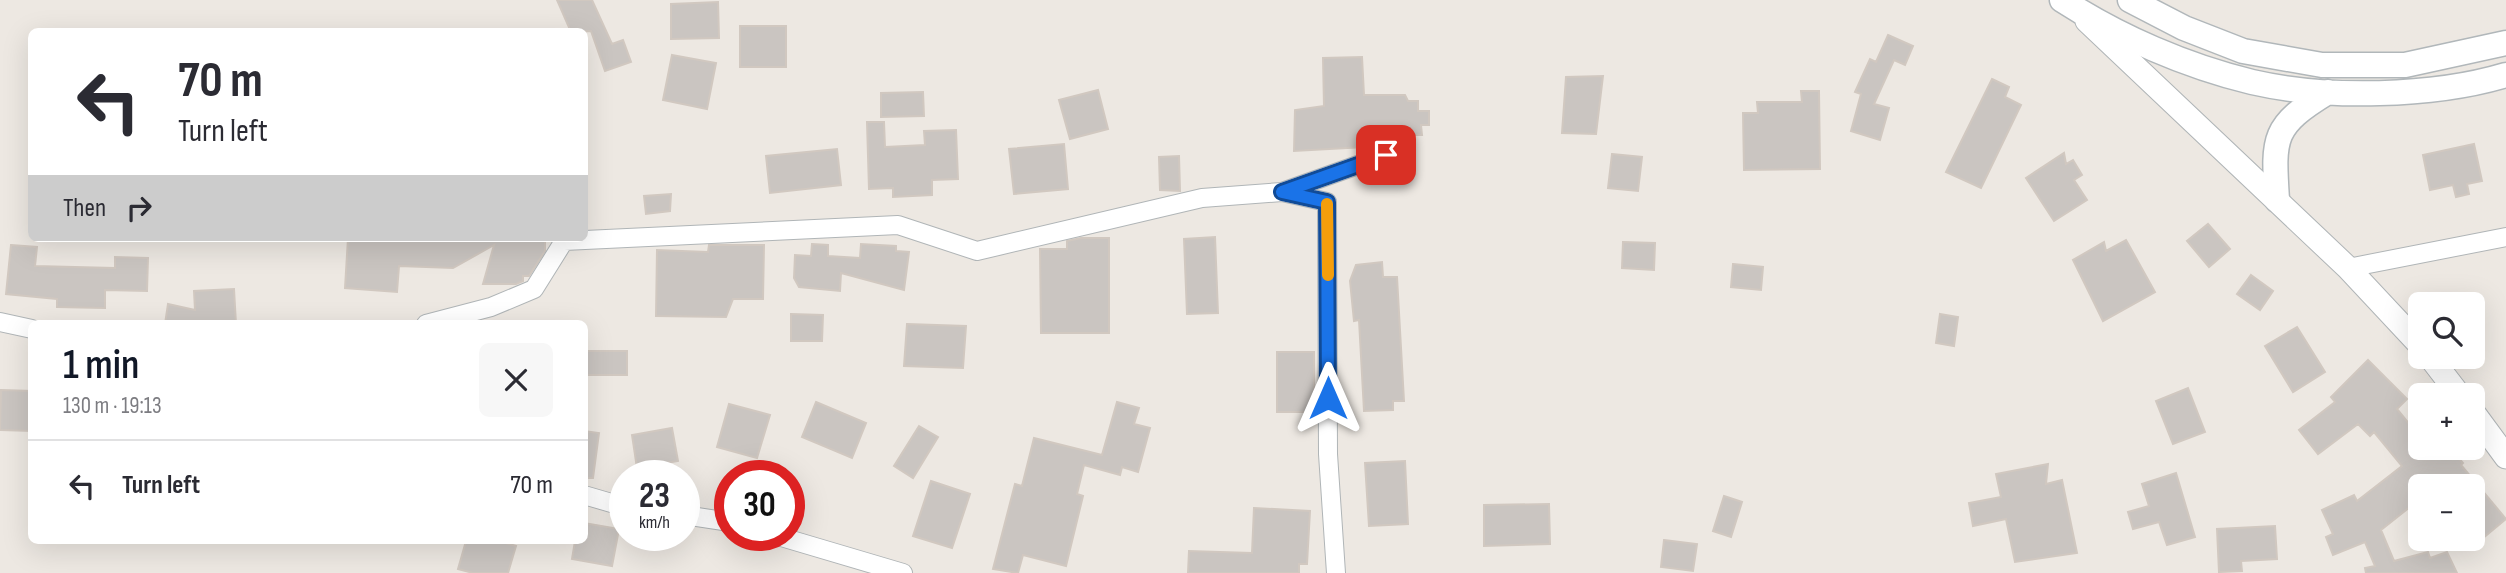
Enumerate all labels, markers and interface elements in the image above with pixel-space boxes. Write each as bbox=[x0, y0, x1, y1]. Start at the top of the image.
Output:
text: 70 m bbox=[178, 52, 263, 111]
icon: left bbox=[63, 56, 154, 147]
text: Turn left bbox=[178, 112, 268, 151]
pin bbox=[1356, 125, 1416, 185]
icon: arrive bbox=[1367, 136, 1405, 174]
icon: right bbox=[120, 189, 158, 227]
text: Then bbox=[63, 193, 106, 224]
map controls bbox=[2408, 292, 2485, 551]
button: search bbox=[2408, 292, 2485, 369]
text: 1 min bbox=[63, 340, 139, 391]
button: close bbox=[479, 343, 553, 417]
position arrow bbox=[1291, 361, 1365, 435]
button: + bbox=[2408, 383, 2485, 460]
text: 130 m · 19:13 bbox=[63, 392, 162, 420]
speed limit sign: 30 bbox=[714, 460, 805, 551]
icon: left bbox=[63, 467, 101, 505]
text: Turn left bbox=[122, 470, 200, 501]
text: 70 m bbox=[510, 470, 553, 501]
button: − bbox=[2408, 474, 2485, 551]
text: 23 bbox=[639, 475, 670, 518]
text: km/h bbox=[639, 512, 670, 533]

